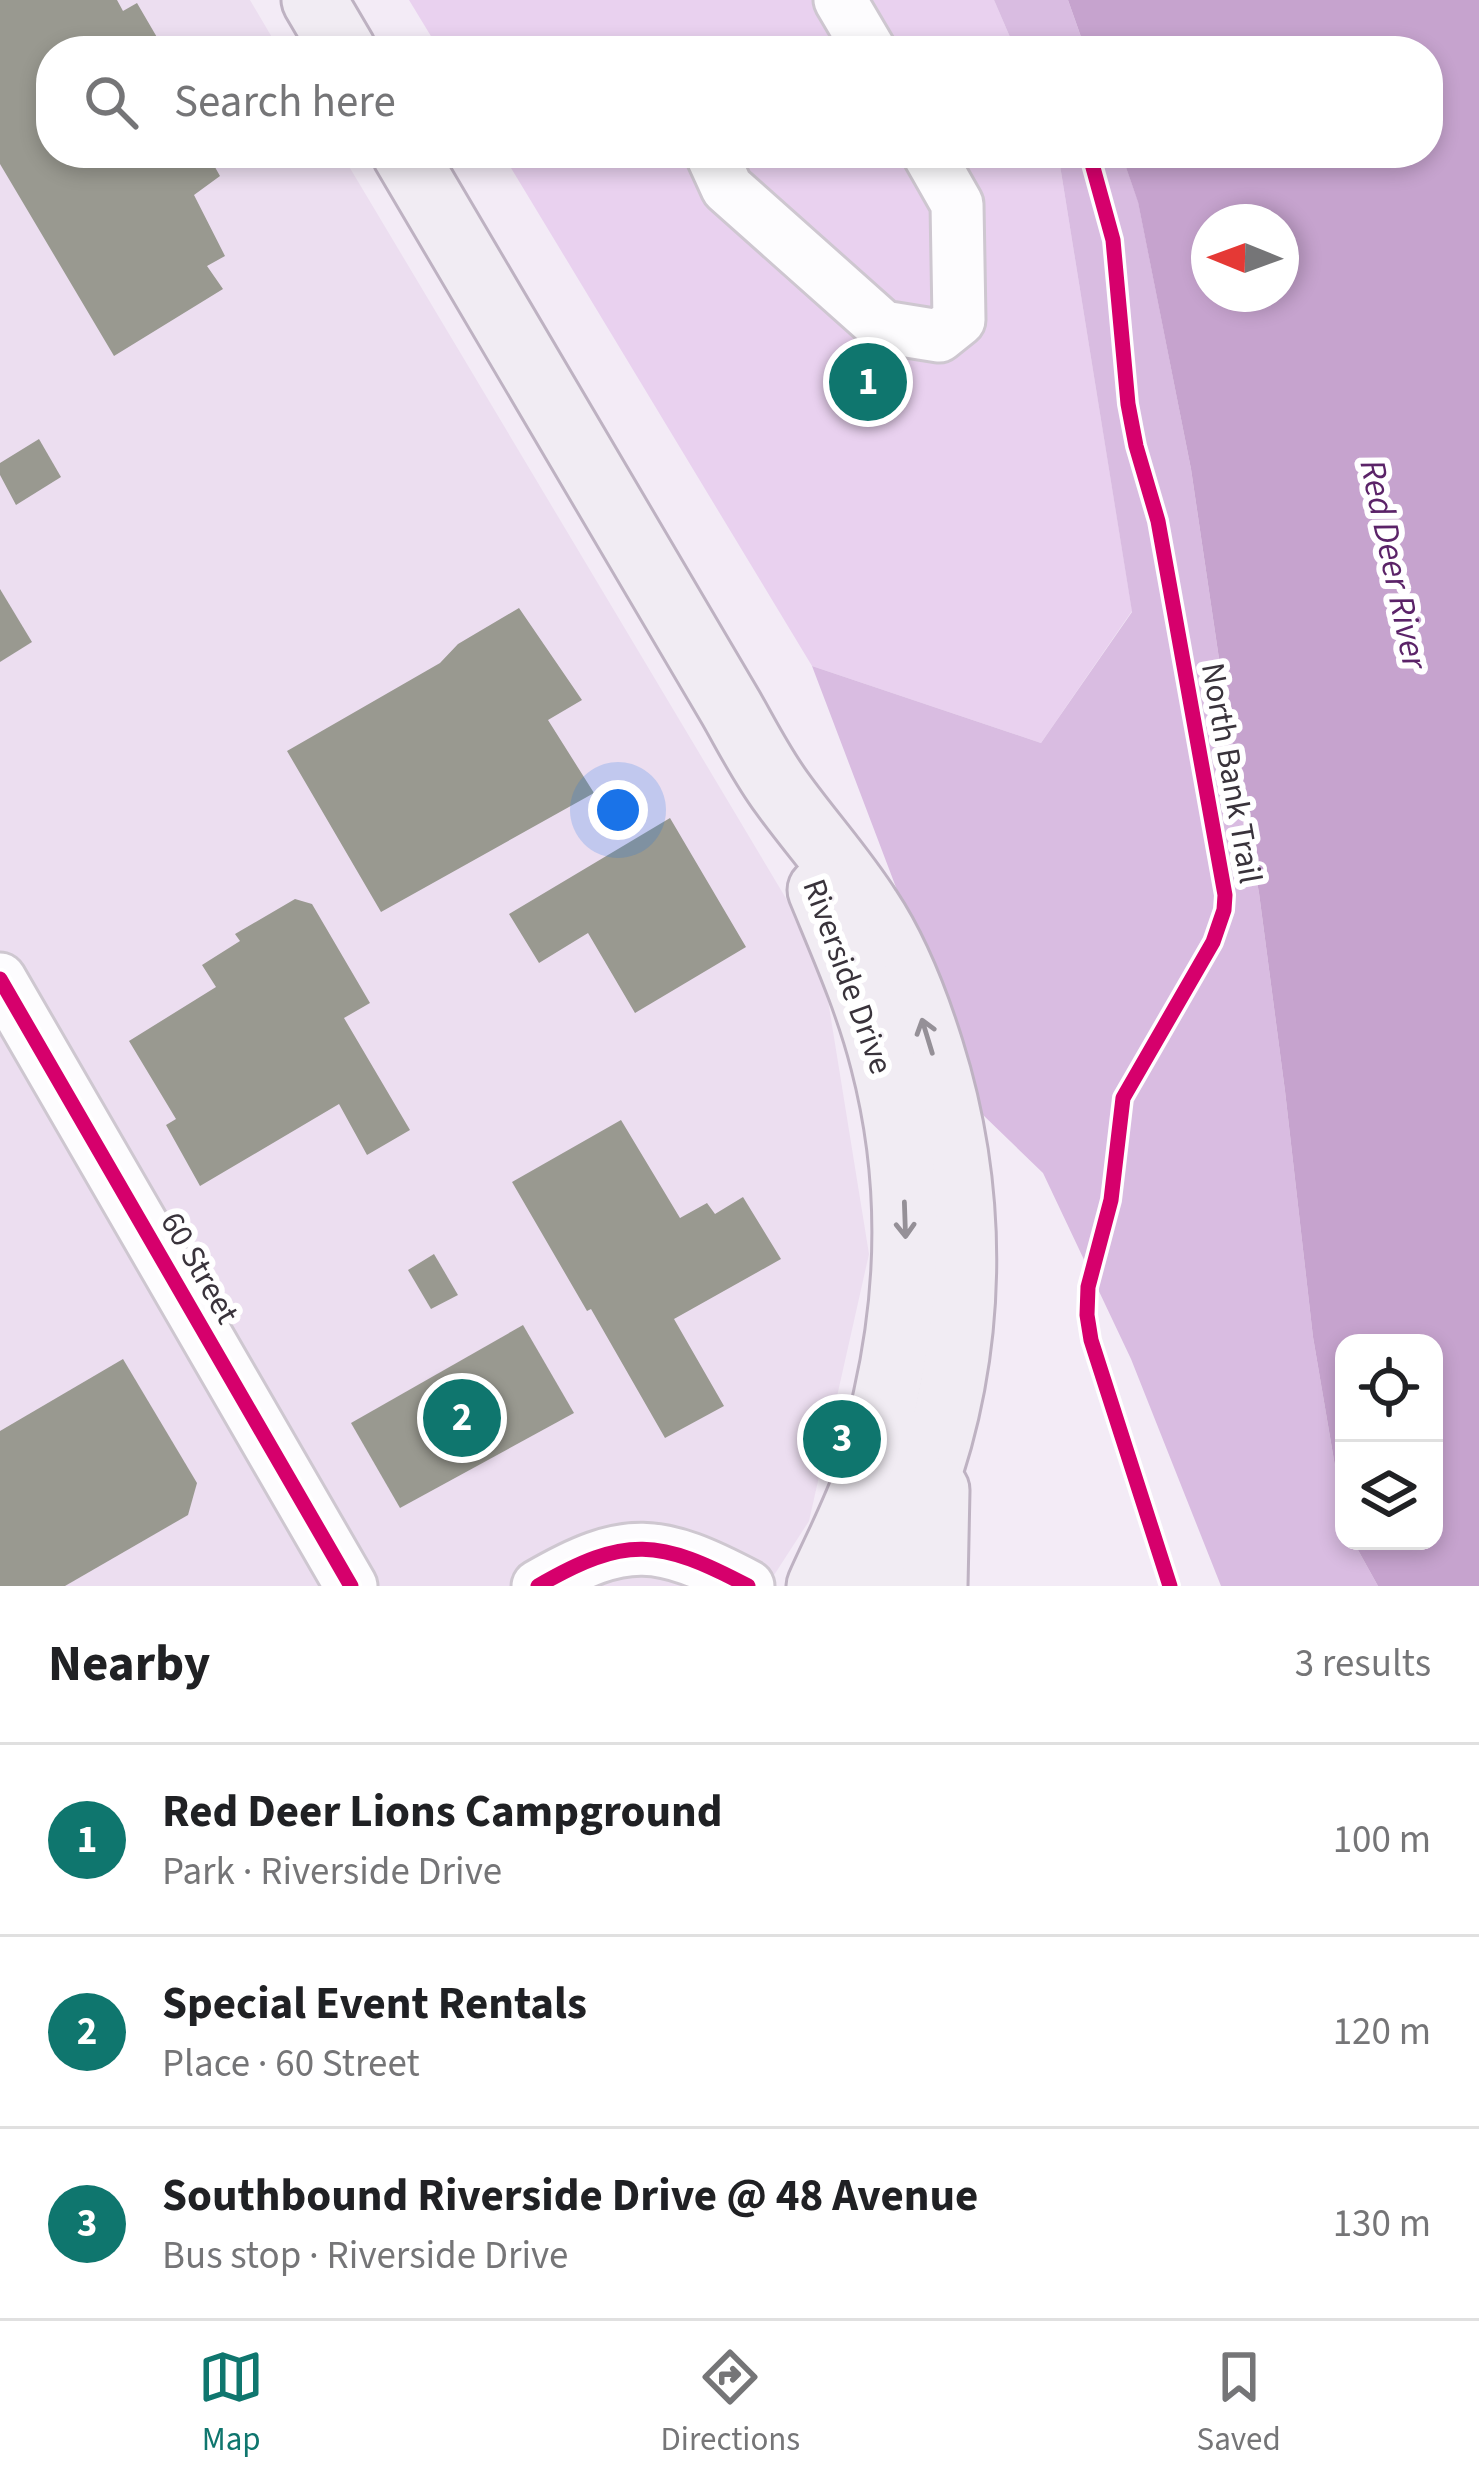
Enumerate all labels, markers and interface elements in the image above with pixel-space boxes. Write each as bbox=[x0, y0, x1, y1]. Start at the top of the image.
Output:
search box bbox=[36, 36, 1443, 168]
icon: search bbox=[78, 69, 144, 135]
text: Search here bbox=[174, 70, 396, 134]
north arrow bbox=[1191, 204, 1299, 312]
pin: 1 bbox=[829, 337, 907, 427]
water label: Red Deer River bbox=[1346, 455, 1441, 675]
street label: North Bank Trail bbox=[1189, 659, 1274, 887]
your location bbox=[588, 780, 648, 840]
street label: Riverside Drive bbox=[791, 872, 905, 1081]
one-way arrow bbox=[915, 1018, 937, 1056]
one-way arrow bbox=[893, 1200, 916, 1239]
street label: 60 Street bbox=[149, 1203, 251, 1332]
map controls bbox=[1335, 1334, 1443, 1550]
button: locate bbox=[1335, 1334, 1443, 1442]
pin: 2 bbox=[423, 1373, 501, 1463]
pin: 3 bbox=[803, 1394, 881, 1484]
button: layers bbox=[1335, 1442, 1443, 1550]
text: Nearby bbox=[48, 1628, 210, 1700]
text: 3 results bbox=[1295, 1636, 1431, 1692]
text: Red Deer Lions Campground bbox=[162, 1780, 723, 1844]
text: 1 bbox=[77, 1812, 97, 1868]
text: 100 m bbox=[1333, 1812, 1431, 1868]
text: Park · Riverside Drive bbox=[162, 1844, 502, 1900]
text: Special Event Rentals bbox=[162, 1972, 587, 2036]
text: 2 bbox=[77, 2004, 97, 2060]
text: 120 m bbox=[1333, 2004, 1431, 2060]
text: Place · 60 Street bbox=[162, 2036, 420, 2092]
text: Southbound Riverside Drive @ 48 Avenue bbox=[162, 2164, 978, 2228]
text: 3 bbox=[77, 2196, 97, 2252]
text: 130 m bbox=[1333, 2196, 1431, 2252]
text: Bus stop · Riverside Drive bbox=[162, 2228, 568, 2284]
tab: Map bbox=[198, 2344, 264, 2463]
tab: Directions bbox=[661, 2344, 800, 2463]
tab: Saved bbox=[1197, 2344, 1281, 2463]

